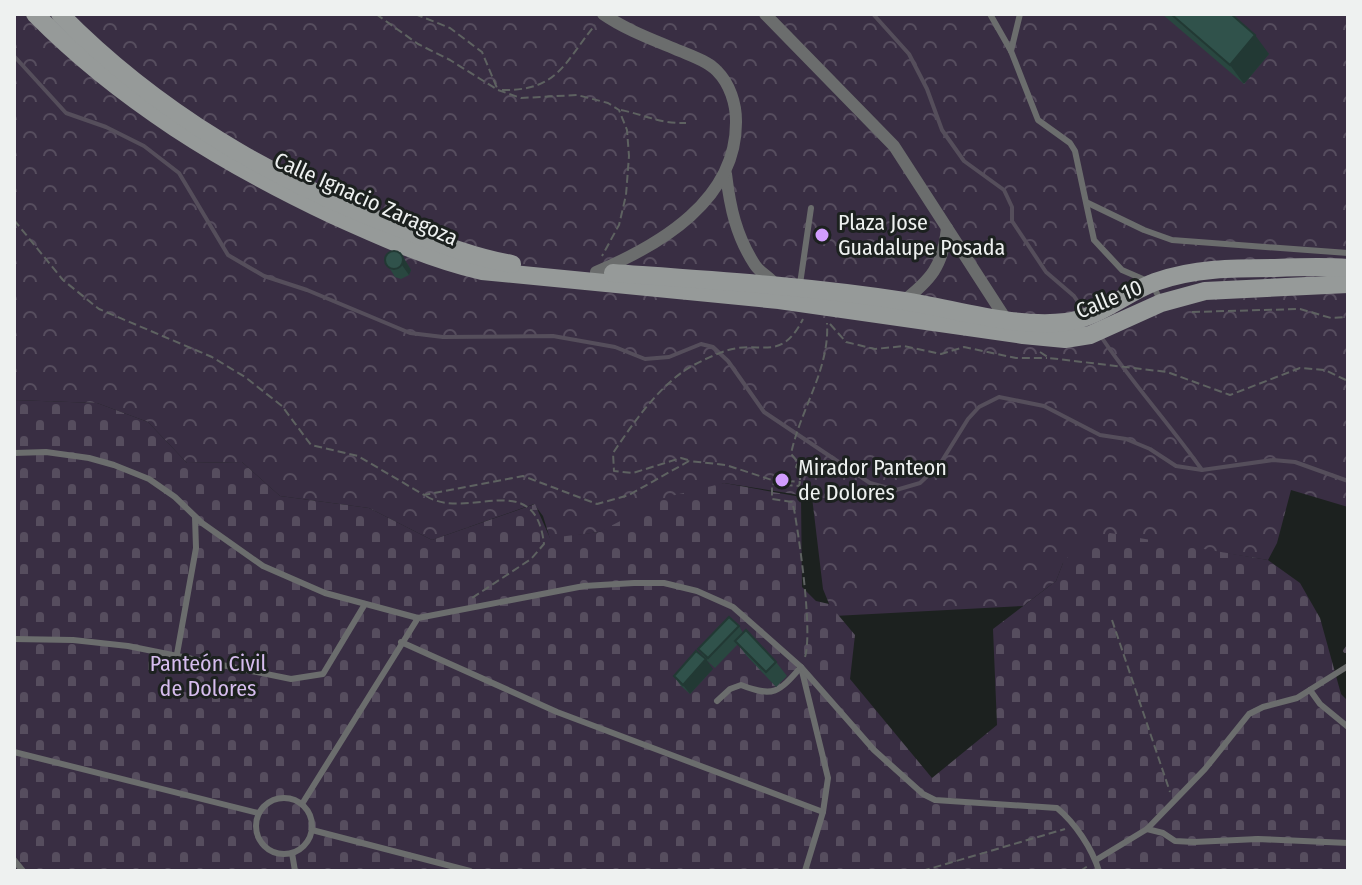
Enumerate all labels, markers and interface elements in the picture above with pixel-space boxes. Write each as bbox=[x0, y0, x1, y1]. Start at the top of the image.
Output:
street label: Calle Ignacio Zaragoza bbox=[270, 146, 462, 252]
place label: Plaza Jose Guadalupe Posada bbox=[838, 209, 1005, 261]
marker: Plaza Jose Guadalupe Posada bbox=[813, 226, 831, 244]
street label: Calle 10 bbox=[1072, 274, 1146, 324]
place label: Mirador Panteon de Dolores bbox=[798, 454, 947, 506]
marker: Mirador Panteon de Dolores bbox=[773, 471, 791, 489]
park label: Panteón Civil de Dolores bbox=[150, 650, 267, 702]

